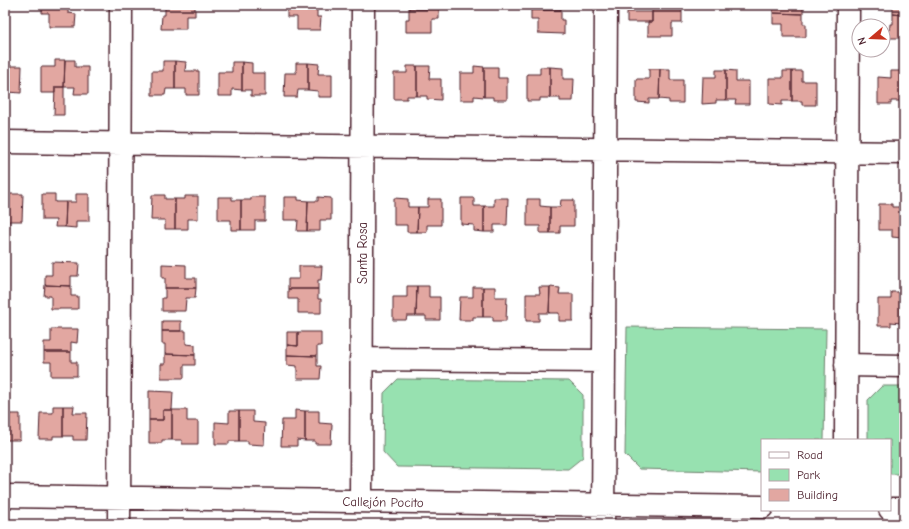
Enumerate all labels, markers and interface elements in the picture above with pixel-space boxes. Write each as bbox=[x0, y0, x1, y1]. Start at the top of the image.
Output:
north arrow bbox=[851, 18, 891, 58]
text: N bbox=[855, 36, 869, 47]
street label: Santa Rosa bbox=[355, 222, 370, 284]
legend bbox=[761, 439, 891, 511]
text: Road bbox=[797, 448, 823, 462]
text: Park bbox=[797, 468, 820, 482]
text: Building bbox=[797, 488, 838, 502]
street label: Callejón Pocito bbox=[342, 494, 424, 510]

